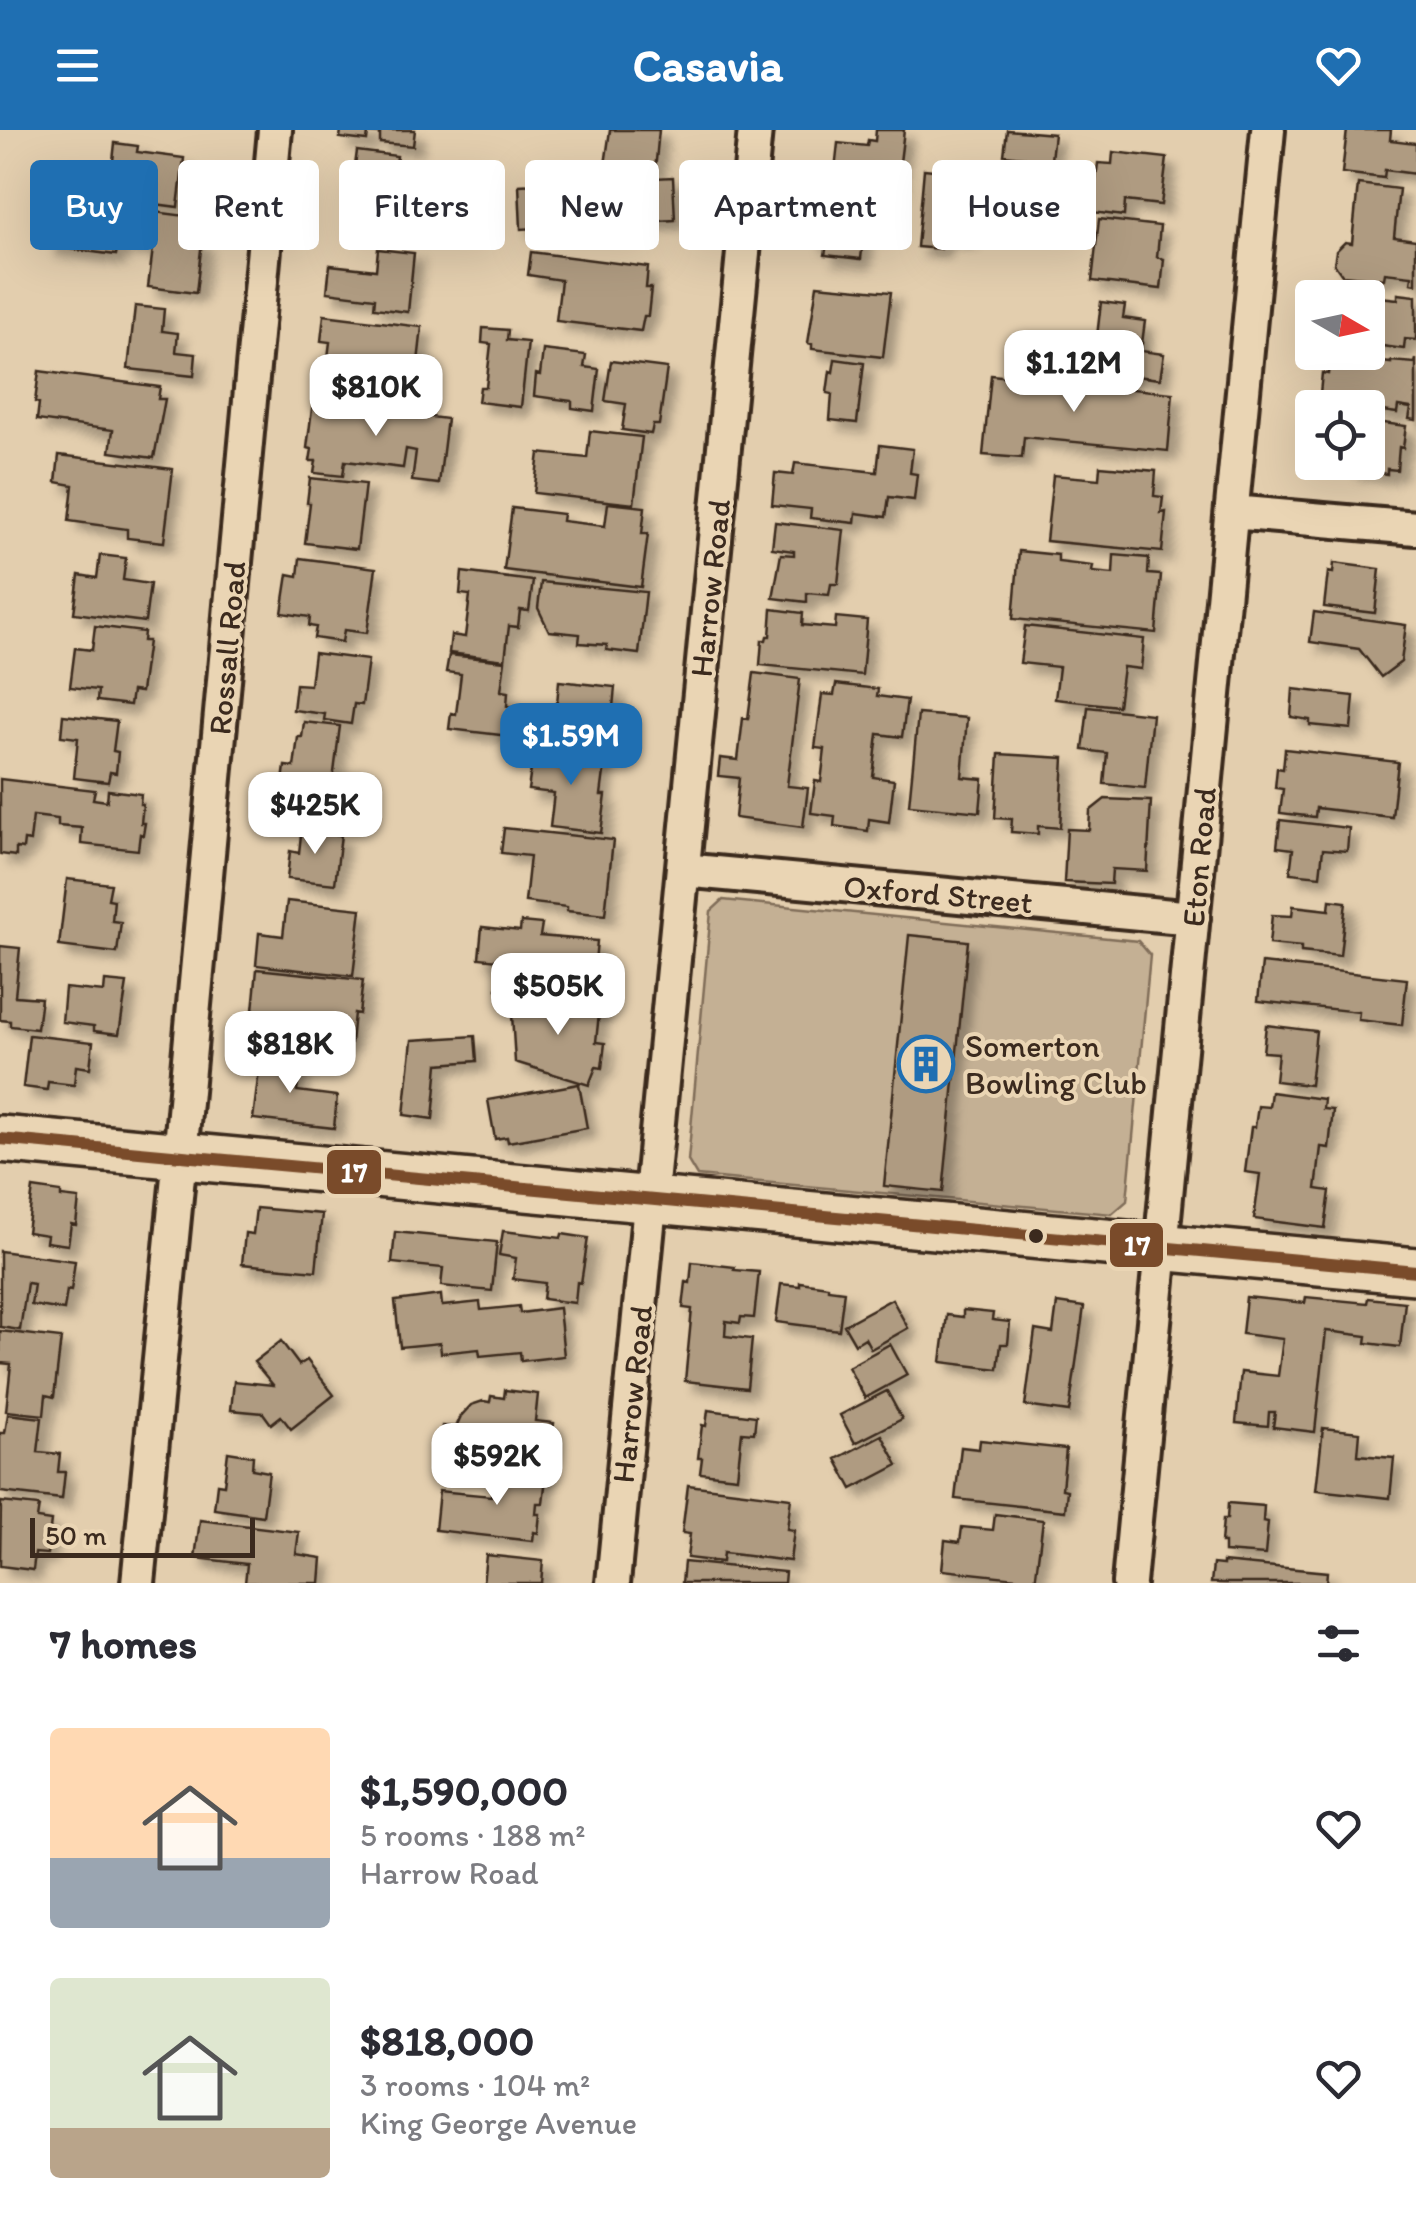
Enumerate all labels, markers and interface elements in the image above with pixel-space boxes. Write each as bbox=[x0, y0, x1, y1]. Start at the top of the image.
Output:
icon: menu bbox=[50, 38, 105, 93]
text: Casavia bbox=[633, 38, 783, 92]
icon: heart bbox=[1311, 38, 1366, 93]
chip: Buy bbox=[30, 160, 158, 250]
chip: Rent bbox=[178, 160, 319, 250]
chip: Filters bbox=[339, 160, 505, 250]
chip: New bbox=[525, 160, 659, 250]
chip: Apartment bbox=[679, 160, 912, 250]
chip: House bbox=[932, 160, 1096, 250]
north arrow bbox=[1295, 280, 1385, 370]
map controls bbox=[1295, 280, 1385, 480]
pin: $1.12M bbox=[993, 330, 1155, 415]
text: $1.12M bbox=[1026, 343, 1122, 381]
pin: $810K bbox=[306, 354, 446, 439]
text: $810K bbox=[332, 367, 420, 405]
button: locate bbox=[1295, 390, 1385, 480]
street label: Harrow Road bbox=[682, 497, 738, 679]
street label: Rossall Road bbox=[200, 559, 254, 737]
pin: $1.59M bbox=[490, 703, 652, 788]
text: $1.59M bbox=[522, 716, 620, 754]
pin: $425K bbox=[245, 772, 385, 857]
text: $425K bbox=[270, 785, 360, 823]
street label: Eton Road bbox=[1174, 786, 1224, 928]
street label: Oxford Street bbox=[842, 867, 1034, 921]
pin: $505K bbox=[488, 953, 628, 1038]
text: $505K bbox=[513, 966, 603, 1004]
pin: $818K bbox=[220, 1011, 360, 1096]
text: $818K bbox=[247, 1024, 333, 1062]
place label: Somerton Bowling Club bbox=[965, 1027, 1147, 1102]
building icon: Somerton Bowling Club bbox=[896, 1034, 956, 1094]
line badge: 17 bbox=[325, 1148, 383, 1196]
text: 17 bbox=[341, 1155, 368, 1189]
line badge: 17 bbox=[1108, 1221, 1165, 1269]
unlabelled marker bbox=[1026, 1226, 1046, 1246]
text: 17 bbox=[1124, 1228, 1151, 1262]
street label: Harrow Road bbox=[604, 1303, 660, 1485]
pin: $592K bbox=[427, 1423, 567, 1508]
text: $592K bbox=[453, 1436, 541, 1474]
scale bar bbox=[30, 1513, 255, 1558]
text: 50 m bbox=[45, 1518, 107, 1552]
icon: filters bbox=[1311, 1616, 1366, 1671]
text: 7 homes bbox=[50, 1618, 197, 1669]
text: $1,590,000 bbox=[360, 1765, 568, 1816]
icon: home bbox=[130, 1768, 250, 1888]
icon: heart bbox=[1311, 1801, 1366, 1856]
text: 5 rooms · 188 m² bbox=[360, 1816, 586, 1854]
text: Harrow Road bbox=[360, 1854, 539, 1892]
text: $818,000 bbox=[360, 2015, 534, 2066]
icon: home bbox=[130, 2018, 250, 2138]
icon: heart bbox=[1311, 2051, 1366, 2106]
text: 3 rooms · 104 m² bbox=[360, 2066, 590, 2104]
text: King George Avenue bbox=[360, 2104, 637, 2142]

